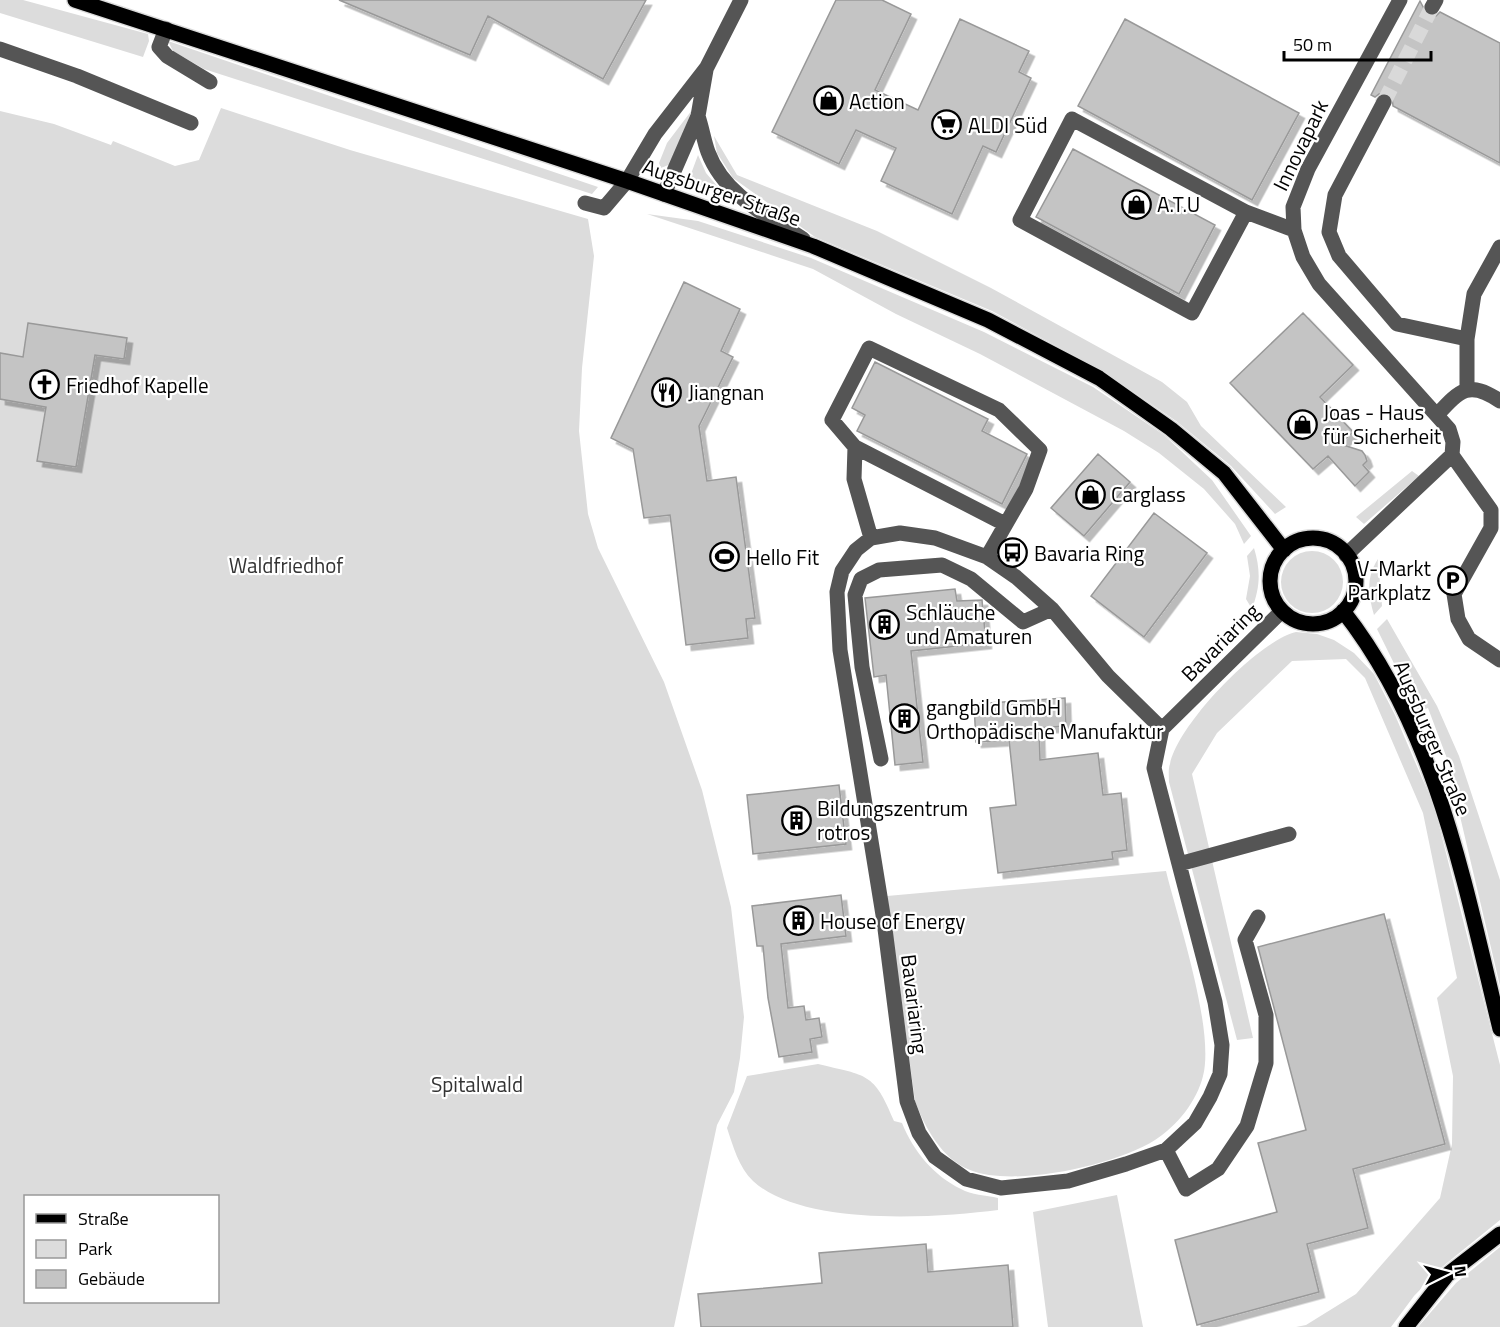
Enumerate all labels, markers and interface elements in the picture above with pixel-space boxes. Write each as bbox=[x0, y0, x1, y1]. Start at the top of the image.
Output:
scale bar bbox=[1284, 24, 1431, 62]
text: 50 m bbox=[1293, 31, 1332, 58]
shop icon: Action bbox=[812, 85, 844, 117]
place label: Action bbox=[849, 85, 905, 117]
street label: Innovapark bbox=[1264, 94, 1336, 196]
supermarket icon: ALDI Süd bbox=[931, 109, 963, 141]
place label: ALDI Süd bbox=[968, 109, 1048, 141]
street label: Augsburger Straße bbox=[638, 150, 806, 234]
shop icon: A.T.U bbox=[1120, 188, 1152, 220]
place label: A.T.U bbox=[1157, 188, 1200, 220]
church icon: Friedhof Kapelle bbox=[29, 369, 61, 401]
place label: Friedhof Kapelle bbox=[66, 369, 209, 401]
restaurant icon: Jiangnan bbox=[651, 376, 683, 408]
place label: Jiangnan bbox=[688, 376, 764, 408]
place label: Joas - Haus für Sicherheit bbox=[1323, 396, 1442, 452]
shop icon: Joas - Haus für Sicherheit bbox=[1286, 408, 1318, 440]
shop icon: Carglass bbox=[1074, 478, 1106, 510]
place label: Carglass bbox=[1111, 478, 1186, 510]
bus stop icon: Bavaria Ring bbox=[997, 537, 1029, 569]
place label: Bavaria Ring bbox=[1034, 537, 1145, 569]
sports icon: Hello Fit bbox=[709, 541, 741, 573]
place label: Hello Fit bbox=[746, 541, 820, 573]
park label: Waldfriedhof bbox=[229, 549, 343, 581]
place label: V-Markt Parkplatz bbox=[1347, 552, 1432, 608]
parking icon: V-Markt Parkplatz bbox=[1436, 564, 1468, 596]
street label: Bavariaring bbox=[1173, 595, 1267, 689]
place label: Schläuche und Amaturen bbox=[906, 596, 1032, 652]
building icon: Schläuche und Amaturen bbox=[869, 608, 901, 640]
street label: Augsburger Straße bbox=[1386, 655, 1480, 821]
place label: gangbild GmbH Orthopädische Manufaktur bbox=[926, 691, 1164, 747]
building icon: gangbild GmbH Orthopädische Manufaktur bbox=[889, 703, 921, 735]
place label: Bildungszentrum rotros bbox=[817, 792, 968, 848]
building icon: Bildungszentrum rotros bbox=[780, 804, 812, 836]
building icon: House of Energy bbox=[783, 905, 815, 937]
place label: House of Energy bbox=[820, 905, 966, 937]
street label: Bavariaring bbox=[893, 952, 937, 1056]
park label: Spitalwald bbox=[431, 1068, 523, 1100]
legend bbox=[24, 1195, 219, 1303]
text: Straße bbox=[78, 1205, 129, 1232]
text: Park bbox=[78, 1235, 113, 1262]
north arrow bbox=[1416, 1243, 1476, 1303]
text: Gebäude bbox=[78, 1265, 145, 1292]
text: N bbox=[1448, 1265, 1473, 1278]

